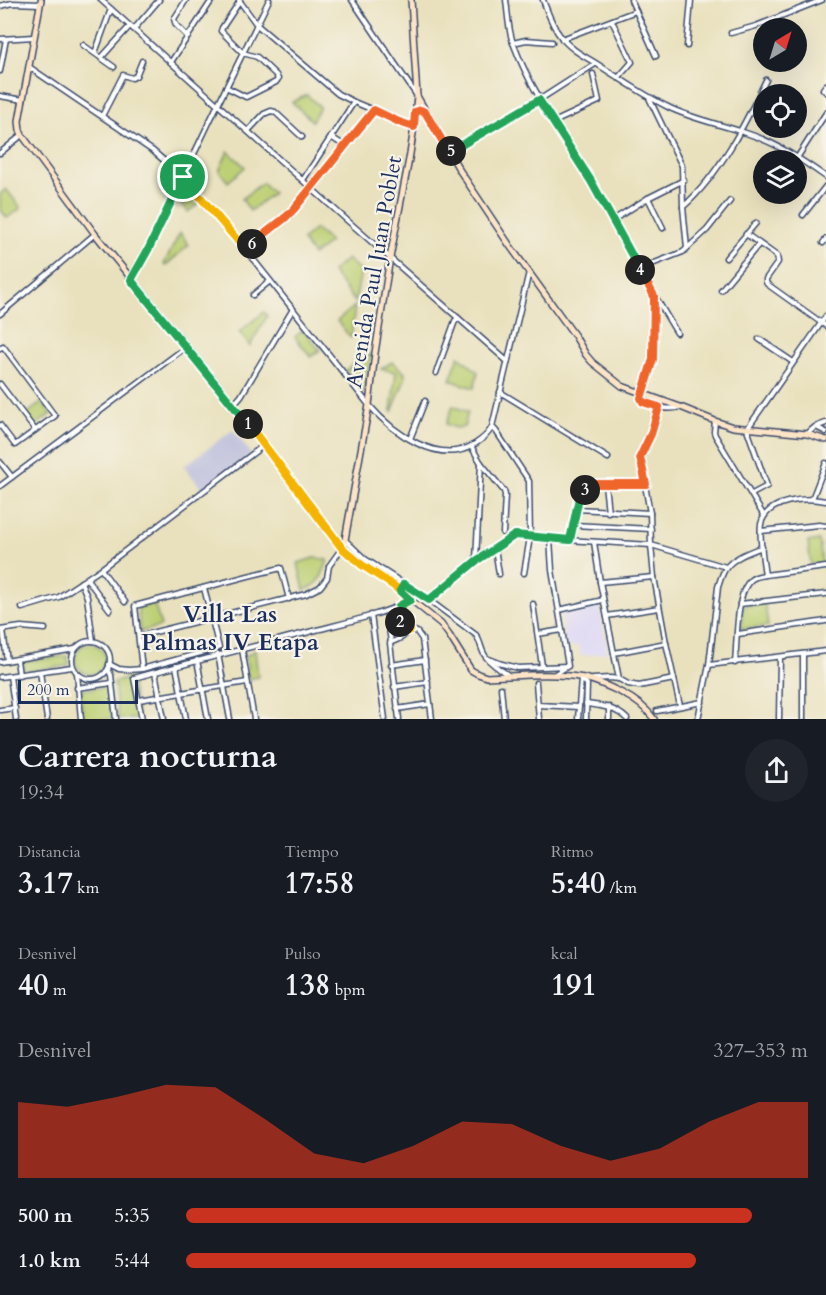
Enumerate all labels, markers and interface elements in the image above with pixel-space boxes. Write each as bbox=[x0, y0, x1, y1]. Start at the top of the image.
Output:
north arrow bbox=[753, 18, 807, 72]
map controls bbox=[753, 18, 807, 204]
button: locate bbox=[753, 84, 807, 138]
pin: 5 bbox=[436, 136, 466, 166]
text: 5 bbox=[447, 140, 455, 162]
button: layers bbox=[753, 150, 807, 204]
pin bbox=[157, 151, 208, 202]
street label: Avenida Paul Juan Poblet bbox=[339, 153, 409, 391]
icon: arrive bbox=[166, 160, 199, 193]
pin: 6 bbox=[237, 229, 267, 259]
text: 6 bbox=[248, 233, 256, 255]
pin: 4 bbox=[625, 255, 655, 285]
text: 4 bbox=[636, 259, 644, 281]
pin: 1 bbox=[233, 409, 263, 439]
text: 1 bbox=[244, 413, 252, 435]
pin: 3 bbox=[570, 475, 600, 505]
text: 3 bbox=[581, 479, 589, 501]
district label: Villa Las Palmas IV Etapa bbox=[141, 598, 319, 659]
pin: 2 bbox=[385, 607, 415, 637]
text: 2 bbox=[396, 611, 404, 633]
scale bar bbox=[18, 677, 138, 704]
text: 200 m bbox=[27, 679, 69, 701]
text: Carrera nocturna bbox=[18, 734, 277, 779]
button: share bbox=[745, 739, 808, 802]
text: 19:34 bbox=[18, 779, 64, 806]
text: Distancia bbox=[18, 841, 81, 863]
text: Tiempo bbox=[284, 841, 339, 863]
text: Ritmo bbox=[551, 841, 593, 863]
text: 3.17 bbox=[18, 863, 73, 904]
text: 17:58 bbox=[284, 863, 355, 904]
text: 5:40 bbox=[551, 863, 605, 904]
text: km bbox=[73, 877, 99, 899]
text: /km bbox=[605, 877, 637, 899]
text: Desnivel bbox=[18, 943, 77, 965]
text: Pulso bbox=[284, 943, 321, 965]
text: kcal bbox=[551, 943, 578, 965]
text: 40 bbox=[18, 965, 49, 1006]
text: 138 bbox=[284, 965, 330, 1006]
text: 191 bbox=[551, 965, 597, 1006]
text: m bbox=[49, 979, 67, 1001]
text: bpm bbox=[330, 979, 365, 1001]
text: Desnivel bbox=[18, 1037, 91, 1064]
text: 327–353 m bbox=[713, 1037, 808, 1064]
text: 500 m bbox=[18, 1202, 73, 1229]
text: 5:35 bbox=[114, 1202, 150, 1229]
text: 1.0 km bbox=[18, 1247, 81, 1274]
text: 5:44 bbox=[114, 1247, 150, 1274]

